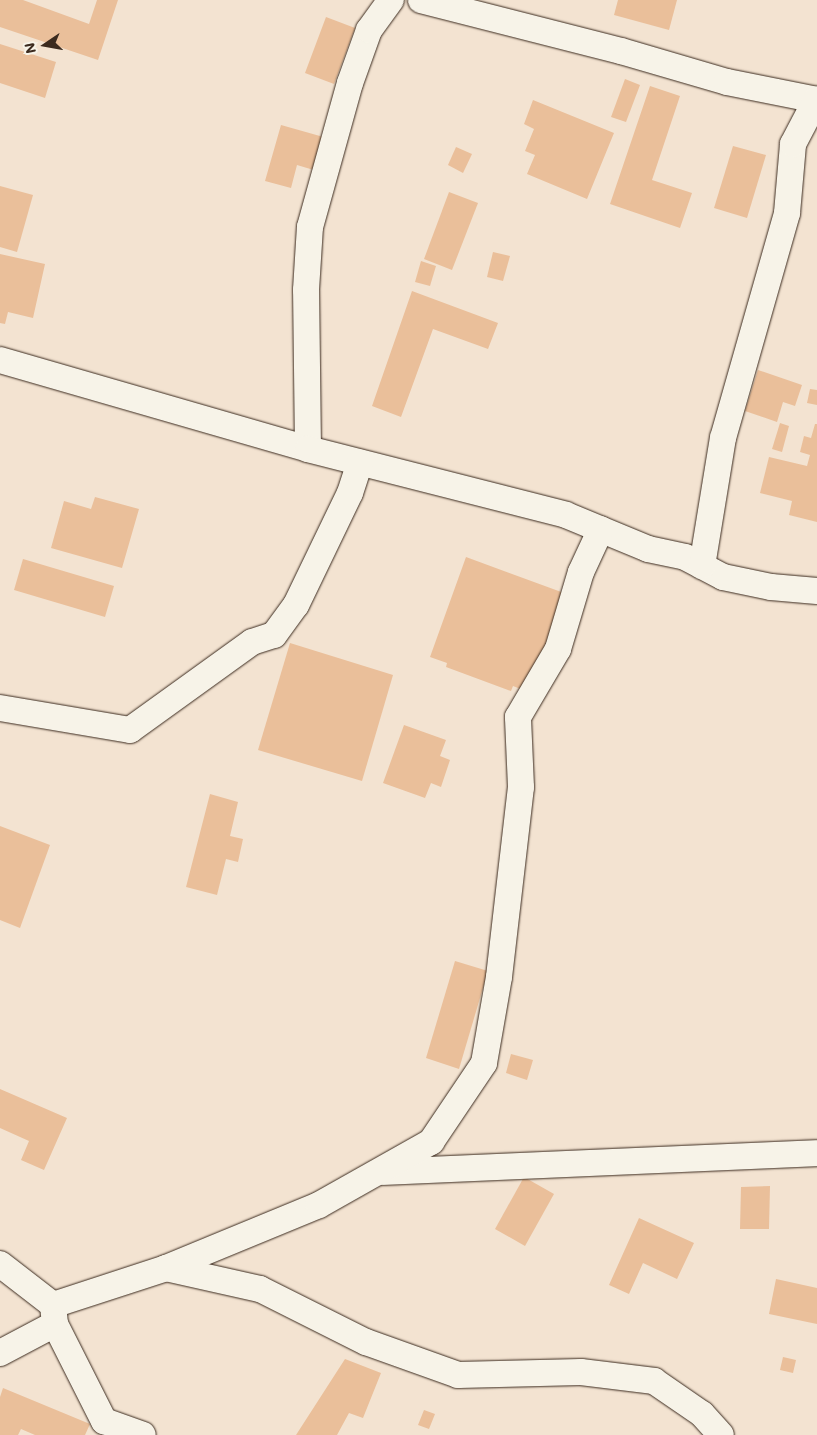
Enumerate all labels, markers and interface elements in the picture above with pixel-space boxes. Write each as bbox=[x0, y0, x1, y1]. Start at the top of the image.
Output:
north arrow bbox=[20, 20, 70, 70]
text: N bbox=[19, 41, 40, 55]

